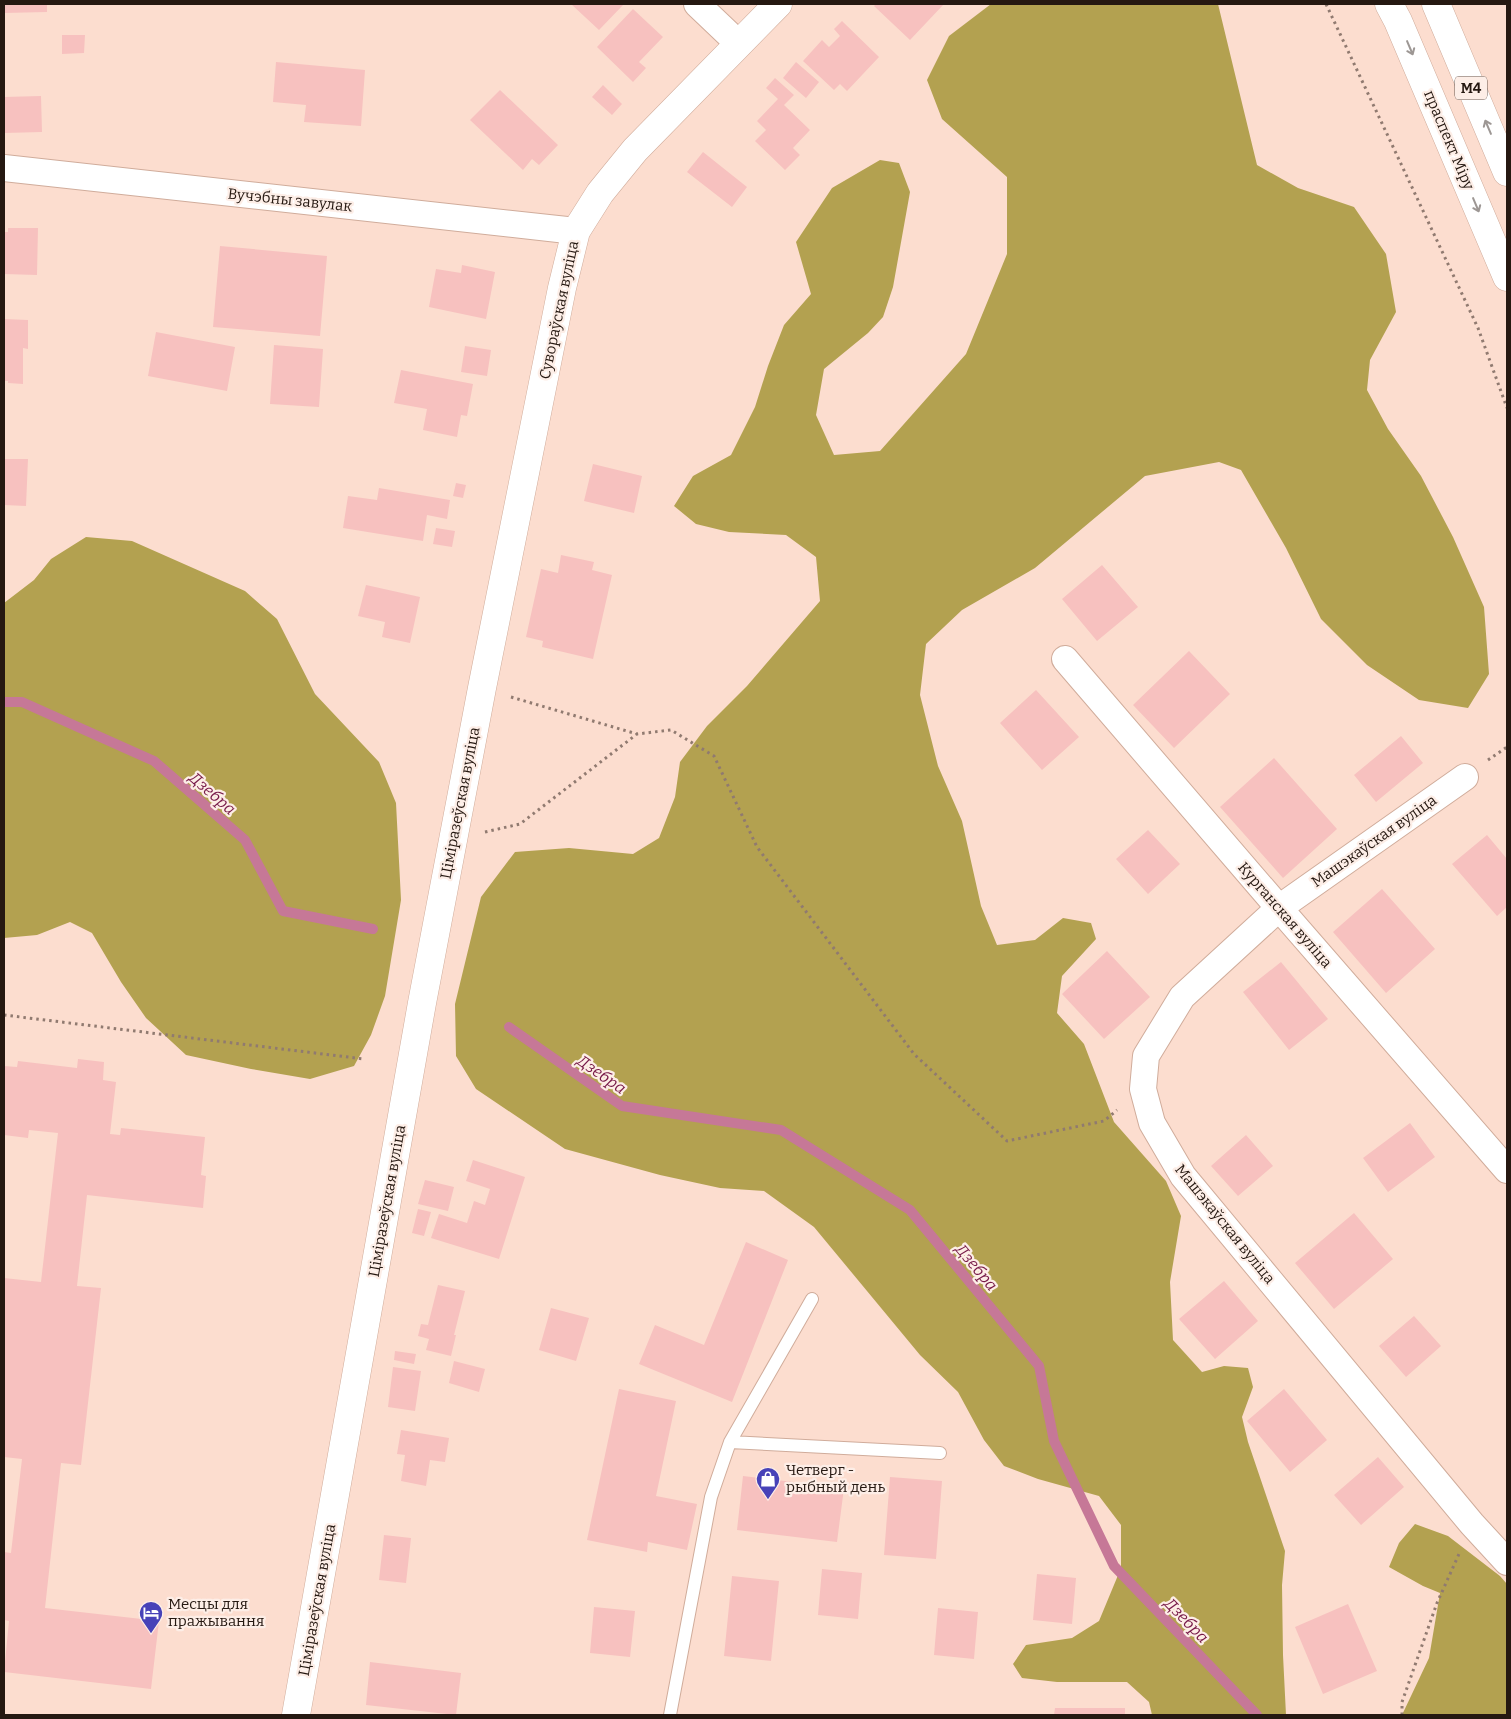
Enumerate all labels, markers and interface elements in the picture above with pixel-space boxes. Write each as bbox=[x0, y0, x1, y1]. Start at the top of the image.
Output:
one-way arrow bbox=[1405, 40, 1415, 55]
road number: М4 bbox=[1455, 76, 1487, 100]
street label: праспект Міру bbox=[1420, 88, 1478, 193]
one-way arrow bbox=[1483, 120, 1493, 135]
street label: Вучэбны завулак bbox=[227, 185, 353, 215]
one-way arrow bbox=[1472, 197, 1482, 212]
street label: Сувораўская вуліца bbox=[536, 239, 582, 381]
street label: Ціміразеўская вуліца bbox=[436, 726, 484, 880]
water label: Дзебра bbox=[185, 768, 240, 819]
street label: Машэкаўская вуліца bbox=[1308, 791, 1440, 891]
street label: Курганская вуліца bbox=[1234, 859, 1336, 971]
water label: Дзебра bbox=[573, 1050, 630, 1098]
street label: Ціміразеўская вуліца bbox=[365, 1123, 409, 1279]
street label: Машэкаўская вуліца bbox=[1171, 1161, 1279, 1287]
water label: Дзебра bbox=[951, 1239, 1002, 1295]
place label: Четверг - рыбный день bbox=[786, 1461, 885, 1496]
shop icon: Четверг - рыбный день bbox=[755, 1466, 781, 1500]
street label: Ціміразеўская вуліца bbox=[295, 1522, 339, 1678]
water label: Дзебра bbox=[1160, 1593, 1213, 1647]
place label: Месцы для пражывання bbox=[168, 1595, 264, 1630]
hotel icon: Месцы для пражывання bbox=[138, 1600, 164, 1634]

